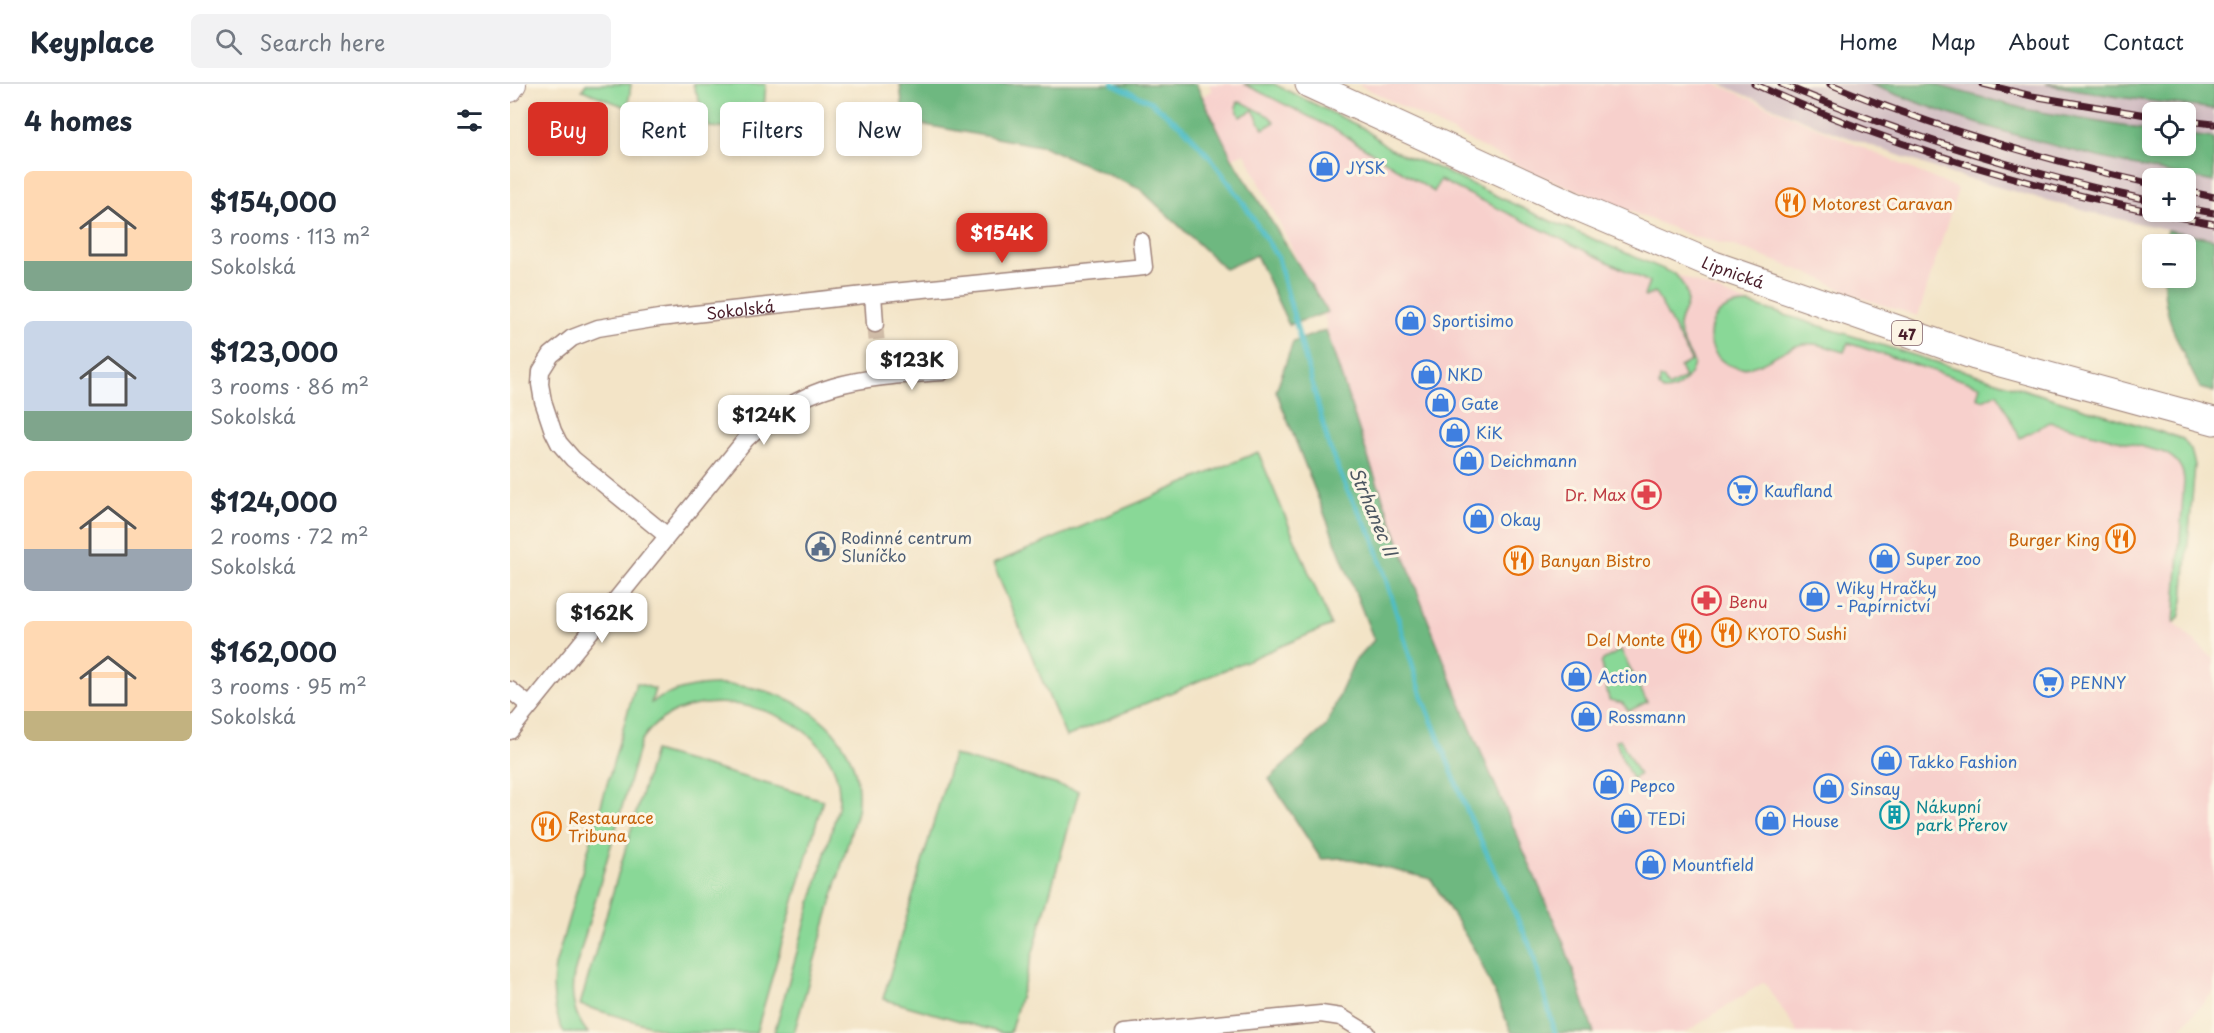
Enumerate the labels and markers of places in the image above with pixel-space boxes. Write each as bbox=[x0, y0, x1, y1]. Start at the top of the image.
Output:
shop icon: JYSK bbox=[1309, 151, 1341, 183]
place label: JYSK bbox=[1346, 155, 1386, 179]
restaurant icon: Motorest Caravan bbox=[1775, 187, 1807, 219]
place label: Motorest Caravan bbox=[1812, 191, 1953, 215]
pin: $154K bbox=[960, 213, 1044, 264]
shop icon: Sportisimo bbox=[1395, 304, 1427, 336]
place label: Sportisimo bbox=[1432, 308, 1514, 332]
pin: $123K bbox=[870, 340, 954, 391]
shop icon: NKD bbox=[1410, 358, 1442, 390]
place label: NKD bbox=[1447, 362, 1483, 386]
shop icon: Gate bbox=[1424, 387, 1456, 419]
place label: Gate bbox=[1461, 391, 1499, 415]
pin: $124K bbox=[722, 395, 806, 446]
shop icon: KiK bbox=[1439, 416, 1471, 448]
place label: KiK bbox=[1476, 420, 1503, 444]
shop icon: Deichmann bbox=[1453, 444, 1485, 476]
place label: Deichmann bbox=[1490, 448, 1577, 472]
supermarket icon: Kaufland bbox=[1727, 474, 1759, 506]
pharmacy icon: Dr. Max bbox=[1631, 478, 1663, 510]
place label: Kaufland bbox=[1764, 478, 1833, 502]
place label: Dr. Max bbox=[1565, 482, 1626, 506]
shop icon: Okay bbox=[1463, 503, 1495, 535]
place label: Okay bbox=[1500, 507, 1541, 531]
restaurant icon: Burger King bbox=[2105, 523, 2137, 555]
place label: Rodinné centrum Sluníčko bbox=[841, 525, 972, 567]
place label: Burger King bbox=[2008, 527, 2100, 551]
public building icon: Rodinné centrum Sluníčko bbox=[804, 530, 836, 562]
shop icon: Super zoo bbox=[1869, 542, 1901, 574]
restaurant icon: Banyan Bistro bbox=[1503, 544, 1535, 576]
place label: Super zoo bbox=[1906, 546, 1981, 570]
place label: Banyan Bistro bbox=[1540, 548, 1651, 572]
place label: Wiky Hračky - Papírnictví bbox=[1836, 575, 1937, 617]
shop icon: Wiky Hračky - Papírnictví bbox=[1799, 580, 1831, 612]
pharmacy icon: Benu bbox=[1691, 585, 1723, 617]
place label: Benu bbox=[1728, 589, 1768, 613]
pin: $162K bbox=[560, 593, 644, 644]
restaurant icon: KYOTO Sushi bbox=[1710, 617, 1742, 649]
place label: KYOTO Sushi bbox=[1747, 621, 1847, 645]
restaurant icon: Del Monte bbox=[1670, 623, 1702, 655]
place label: Del Monte bbox=[1586, 627, 1665, 651]
shop icon: Action bbox=[1561, 660, 1593, 692]
place label: Action bbox=[1598, 664, 1647, 688]
supermarket icon: PENNY bbox=[2033, 666, 2065, 698]
place label: PENNY bbox=[2070, 670, 2126, 694]
shop icon: Rossmann bbox=[1571, 700, 1603, 732]
place label: Rossmann bbox=[1608, 704, 1686, 728]
shop icon: Takko Fashion bbox=[1871, 745, 1903, 777]
place label: Takko Fashion bbox=[1908, 749, 2017, 773]
shop icon: Pepco bbox=[1593, 769, 1625, 801]
shop icon: Sinsay bbox=[1813, 772, 1845, 804]
place label: Pepco bbox=[1630, 773, 1675, 797]
place label: Sinsay bbox=[1850, 776, 1900, 800]
place label: Nákupní park Přerov bbox=[1916, 794, 2008, 836]
building icon: Nákupní park Přerov bbox=[1879, 799, 1911, 831]
shop icon: TEDi bbox=[1610, 802, 1642, 834]
shop icon: House bbox=[1755, 804, 1787, 836]
place label: Restaurace Tribuna bbox=[568, 805, 654, 847]
place label: TEDi bbox=[1647, 806, 1685, 830]
place label: House bbox=[1792, 808, 1839, 832]
restaurant icon: Restaurace Tribuna bbox=[531, 810, 563, 842]
shop icon: Mountfield bbox=[1635, 848, 1667, 880]
place label: Mountfield bbox=[1672, 852, 1754, 876]

